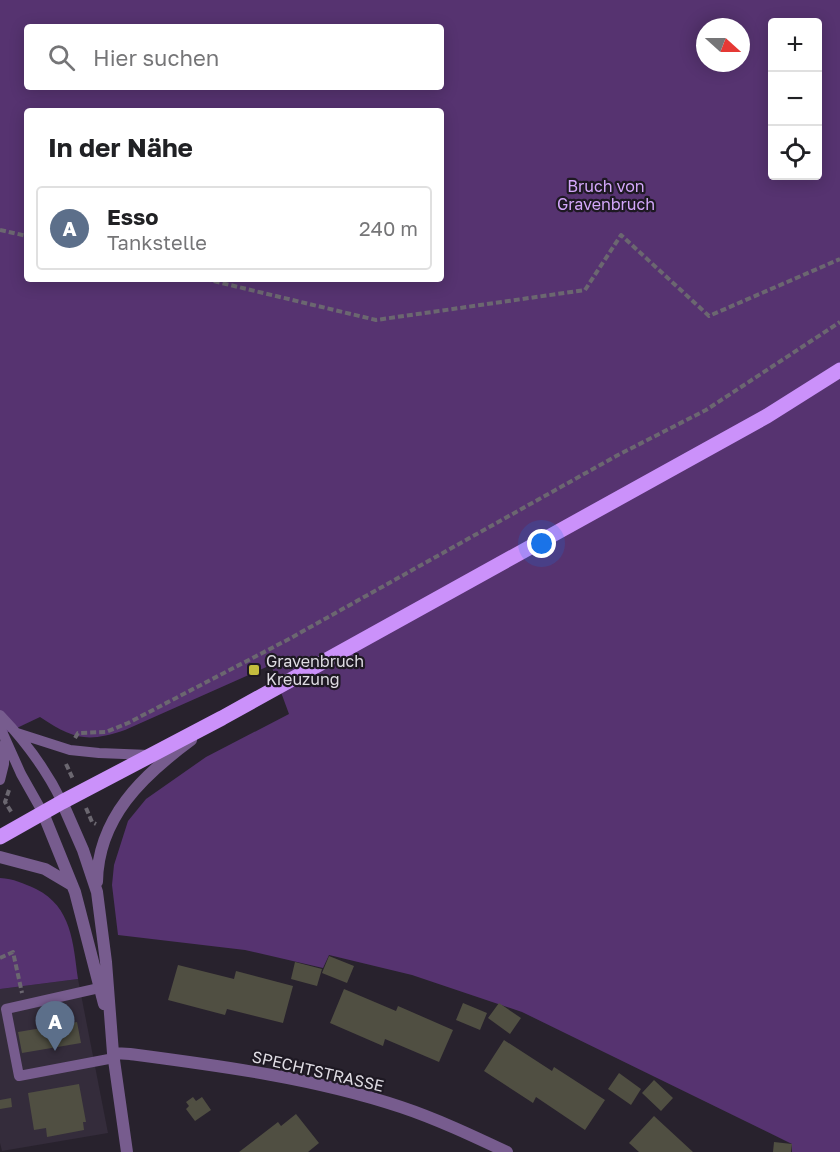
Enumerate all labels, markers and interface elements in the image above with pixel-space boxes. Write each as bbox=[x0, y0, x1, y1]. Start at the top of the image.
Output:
north arrow bbox=[696, 18, 750, 72]
map controls bbox=[768, 18, 822, 180]
button: + bbox=[768, 18, 822, 72]
search box bbox=[24, 24, 444, 90]
icon: search bbox=[45, 41, 78, 74]
text: Hier suchen bbox=[93, 44, 219, 71]
button: − bbox=[768, 72, 822, 126]
button: locate bbox=[768, 126, 822, 180]
text: In der Nähe bbox=[48, 132, 193, 163]
park label: Bruch von Gravenbruch bbox=[557, 176, 655, 214]
text: Esso bbox=[107, 203, 159, 230]
text: A bbox=[62, 216, 77, 240]
text: 240 m bbox=[359, 216, 418, 240]
text: Tankstelle bbox=[107, 230, 207, 254]
your location bbox=[527, 529, 556, 558]
place label: Gravenbruch Kreuzung bbox=[266, 651, 364, 689]
marker: Gravenbruch Kreuzung bbox=[247, 663, 261, 677]
pin: A bbox=[36, 1002, 74, 1051]
street label: SPECHTSTRASSE bbox=[250, 1046, 386, 1096]

